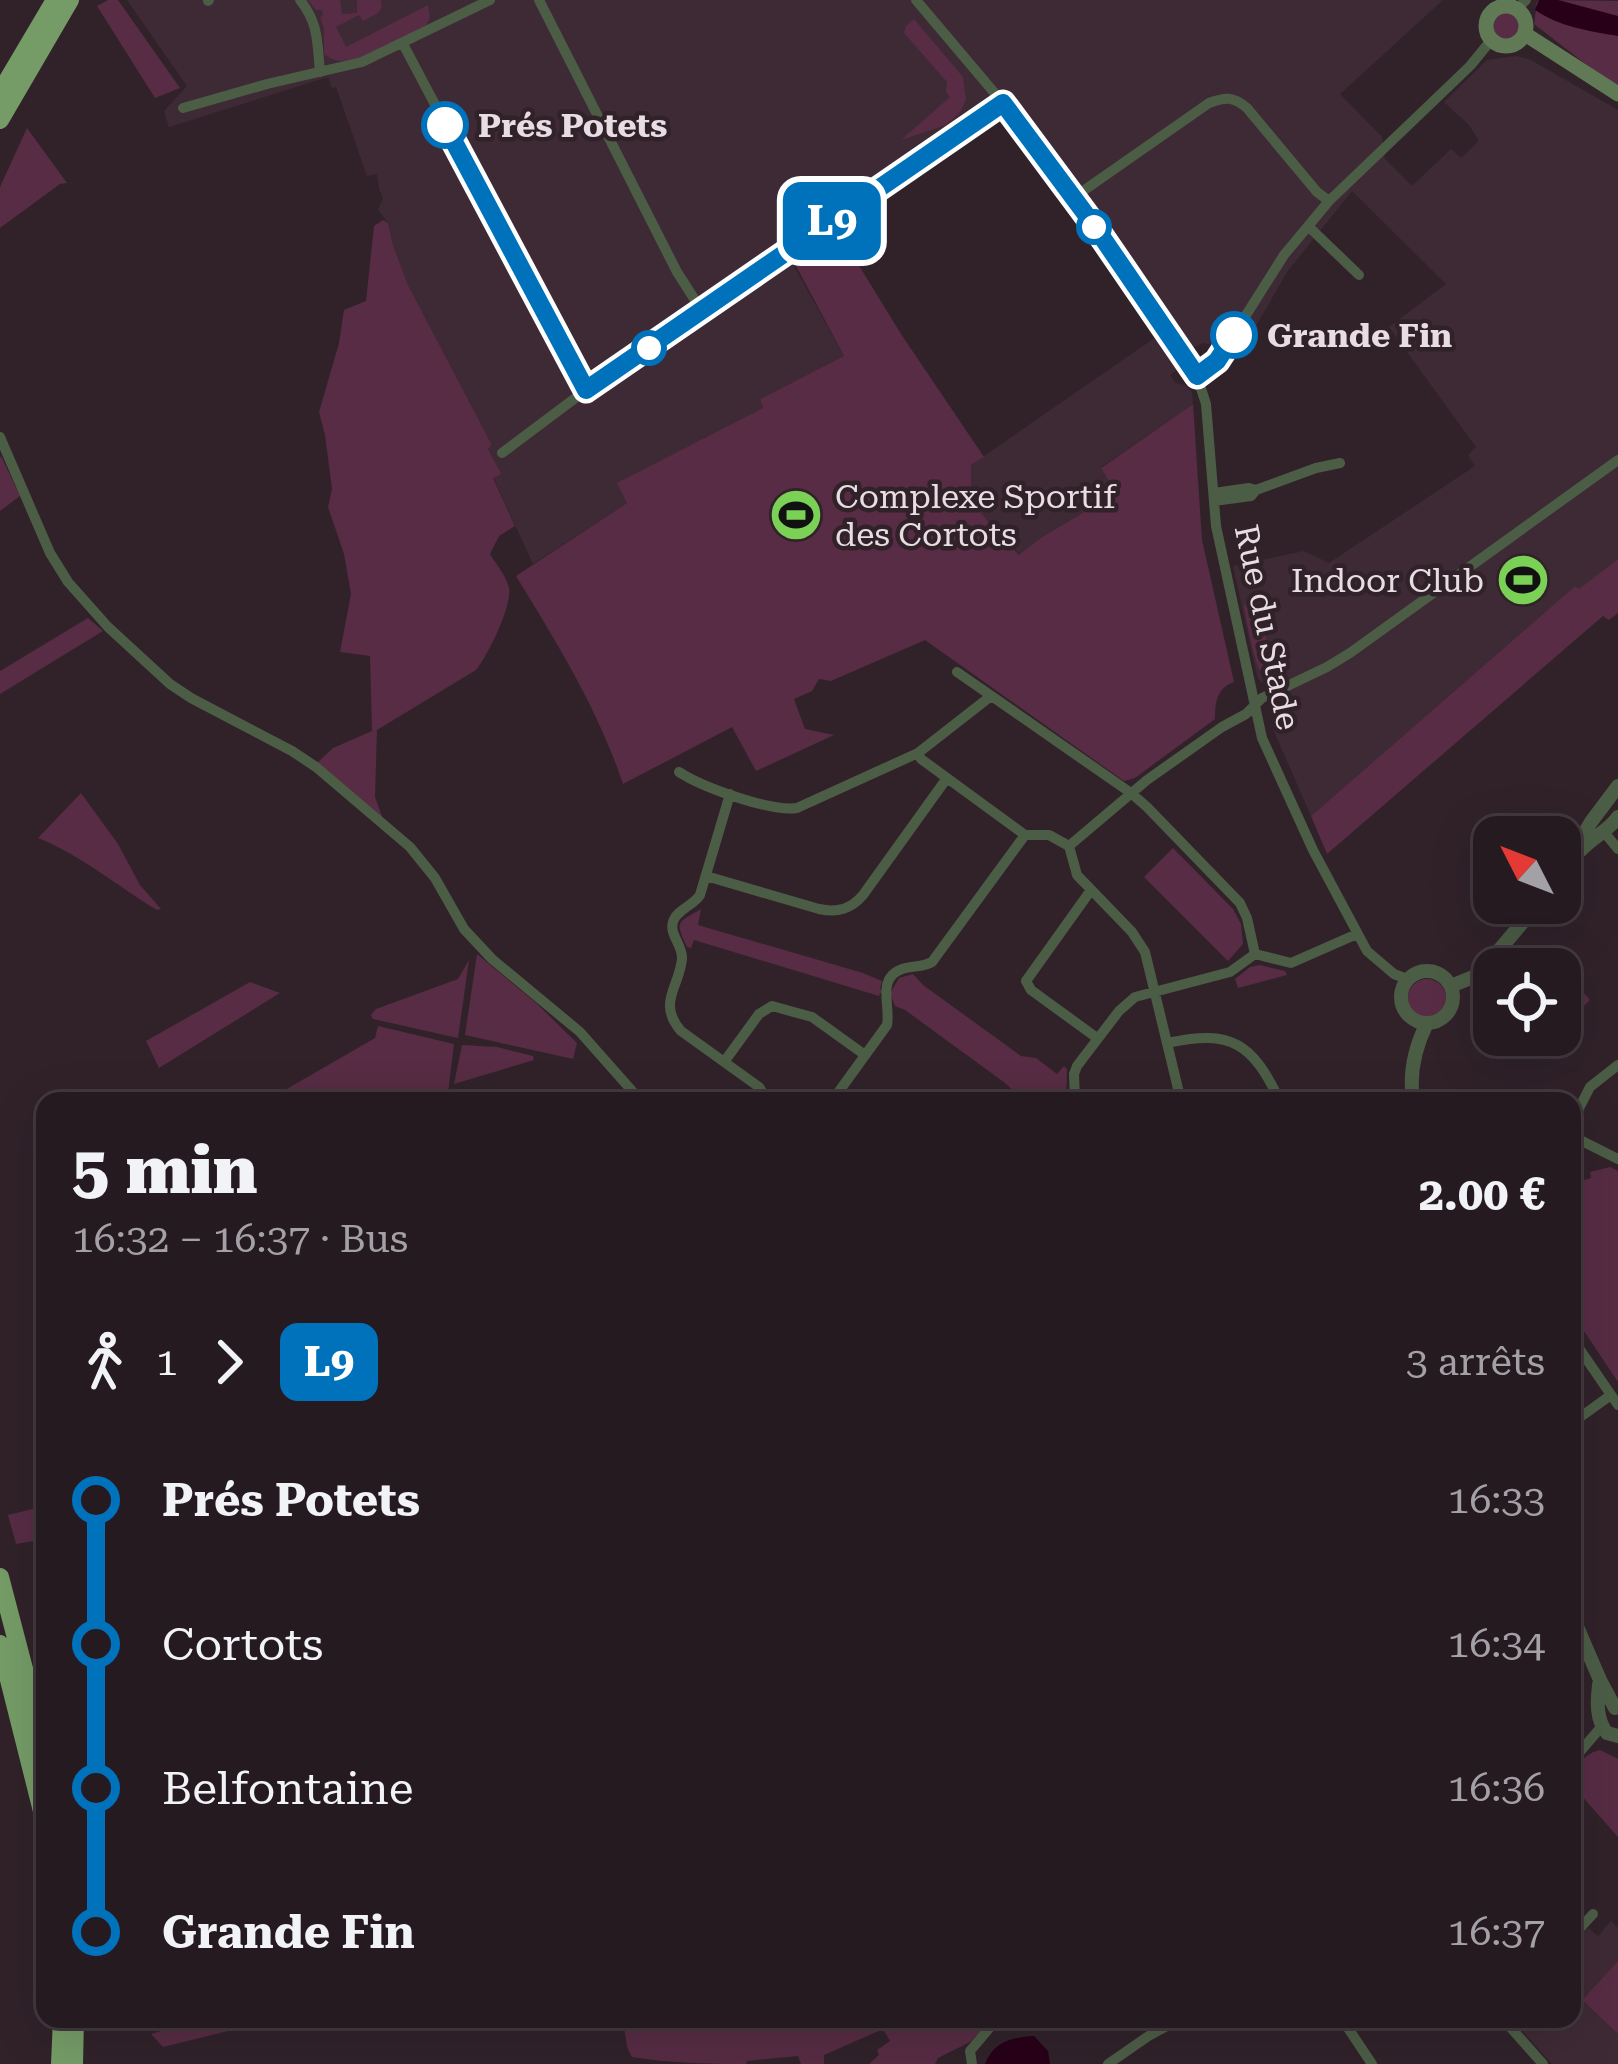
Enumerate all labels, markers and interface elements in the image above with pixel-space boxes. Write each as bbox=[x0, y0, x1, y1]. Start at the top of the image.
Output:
marker: Prés Potets bbox=[423, 103, 467, 147]
place label: Prés Potets bbox=[478, 106, 667, 145]
line badge: L9 bbox=[778, 182, 886, 260]
text: L9 bbox=[807, 196, 857, 245]
unlabelled marker bbox=[1078, 211, 1110, 243]
marker: Grande Fin bbox=[1212, 313, 1256, 357]
place label: Grande Fin bbox=[1267, 316, 1452, 355]
unlabelled marker bbox=[633, 332, 665, 364]
place label: Complexe Sportif des Cortots bbox=[835, 477, 1117, 554]
sports icon: Complexe Sportif des Cortots bbox=[768, 487, 824, 543]
street label: Rue du Stade bbox=[1227, 521, 1308, 733]
sports icon: Indoor Club bbox=[1495, 552, 1551, 608]
place label: Indoor Club bbox=[1291, 561, 1484, 600]
north arrow bbox=[1473, 816, 1581, 924]
map controls bbox=[1473, 816, 1581, 1056]
button: locate bbox=[1473, 948, 1581, 1056]
text: 5 min bbox=[72, 1132, 258, 1209]
text: 2.00 € bbox=[1419, 1168, 1545, 1221]
text: 16:32 – 16:37 · Bus bbox=[72, 1216, 408, 1262]
icon: walk bbox=[72, 1329, 138, 1395]
icon: forward bbox=[196, 1329, 262, 1395]
text: L9 bbox=[304, 1337, 354, 1386]
text: 1 bbox=[156, 1339, 178, 1385]
text: 3 arrêts bbox=[1406, 1339, 1545, 1385]
text: Prés Potets bbox=[162, 1474, 420, 1527]
text: 16:33 bbox=[1448, 1477, 1545, 1523]
text: Cortots bbox=[162, 1618, 323, 1671]
text: 16:34 bbox=[1448, 1621, 1545, 1667]
text: Belfontaine bbox=[162, 1762, 414, 1815]
text: 16:36 bbox=[1448, 1765, 1545, 1811]
text: Grande Fin bbox=[162, 1906, 415, 1959]
text: 16:37 bbox=[1448, 1909, 1545, 1955]

